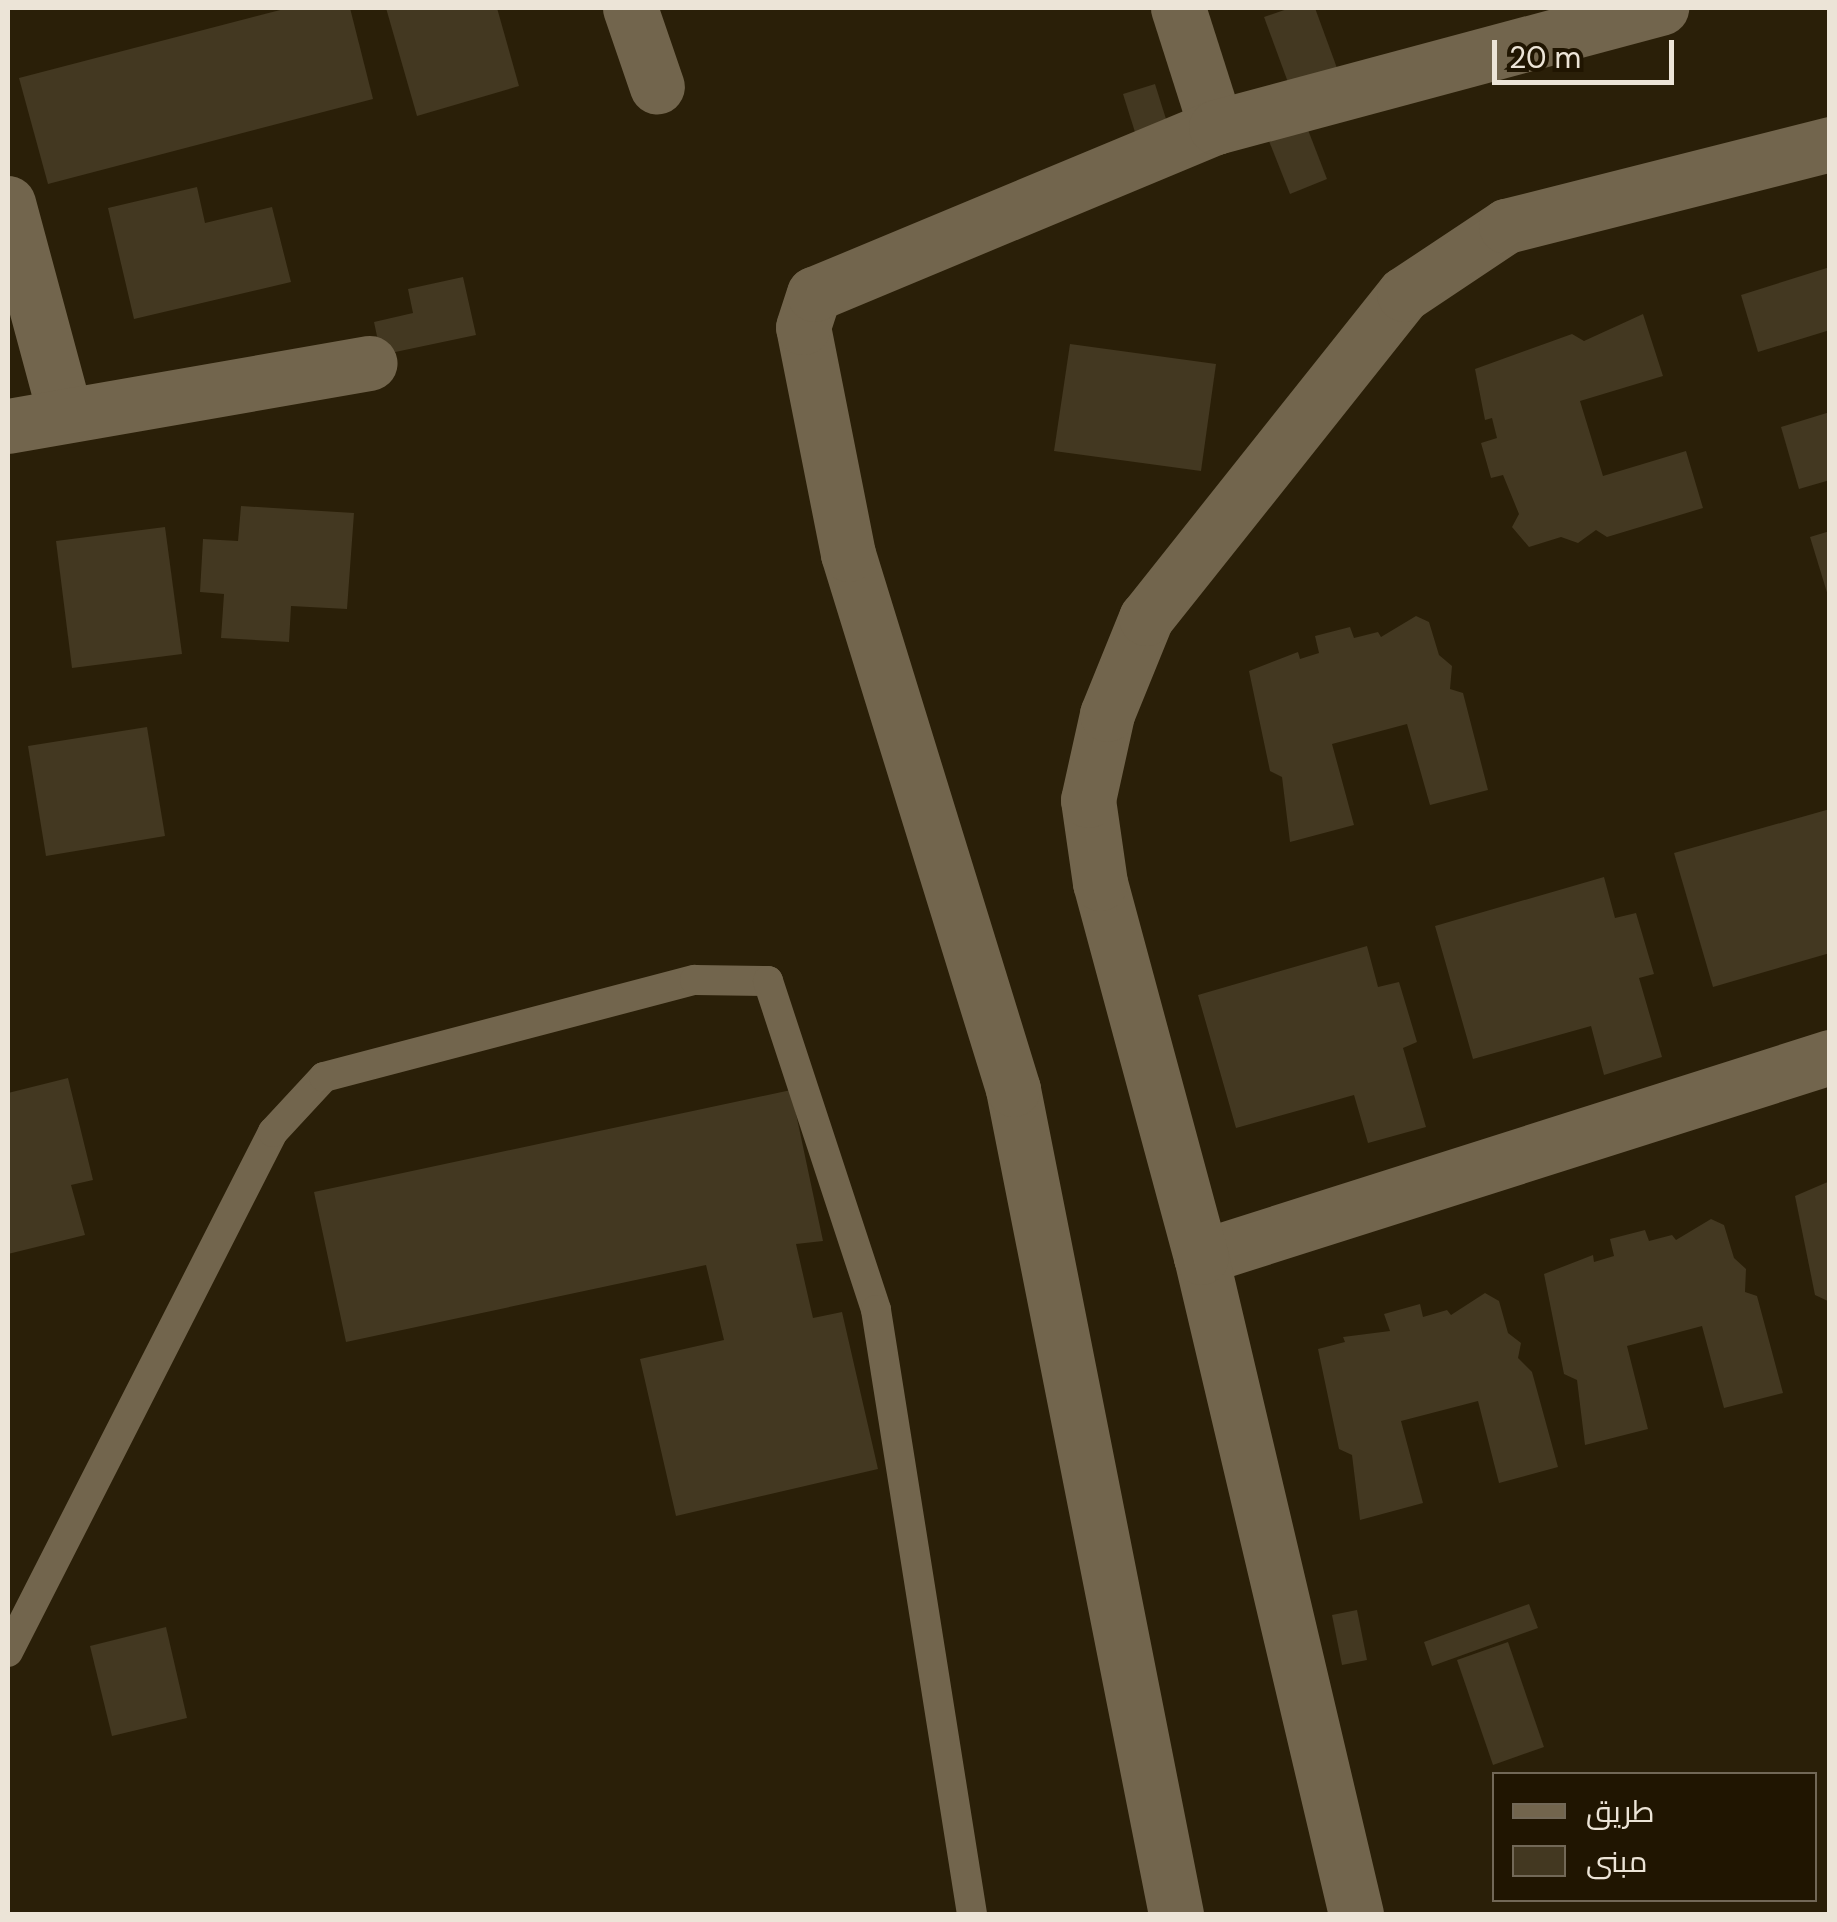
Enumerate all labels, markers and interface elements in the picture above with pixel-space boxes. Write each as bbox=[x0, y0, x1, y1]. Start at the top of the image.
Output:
scale bar bbox=[1497, 20, 1680, 82]
text: 20 m bbox=[1509, 38, 1581, 77]
legend bbox=[1492, 1772, 1817, 1902]
text: طريق bbox=[1586, 1792, 1655, 1831]
text: مبنى bbox=[1586, 1842, 1647, 1881]

